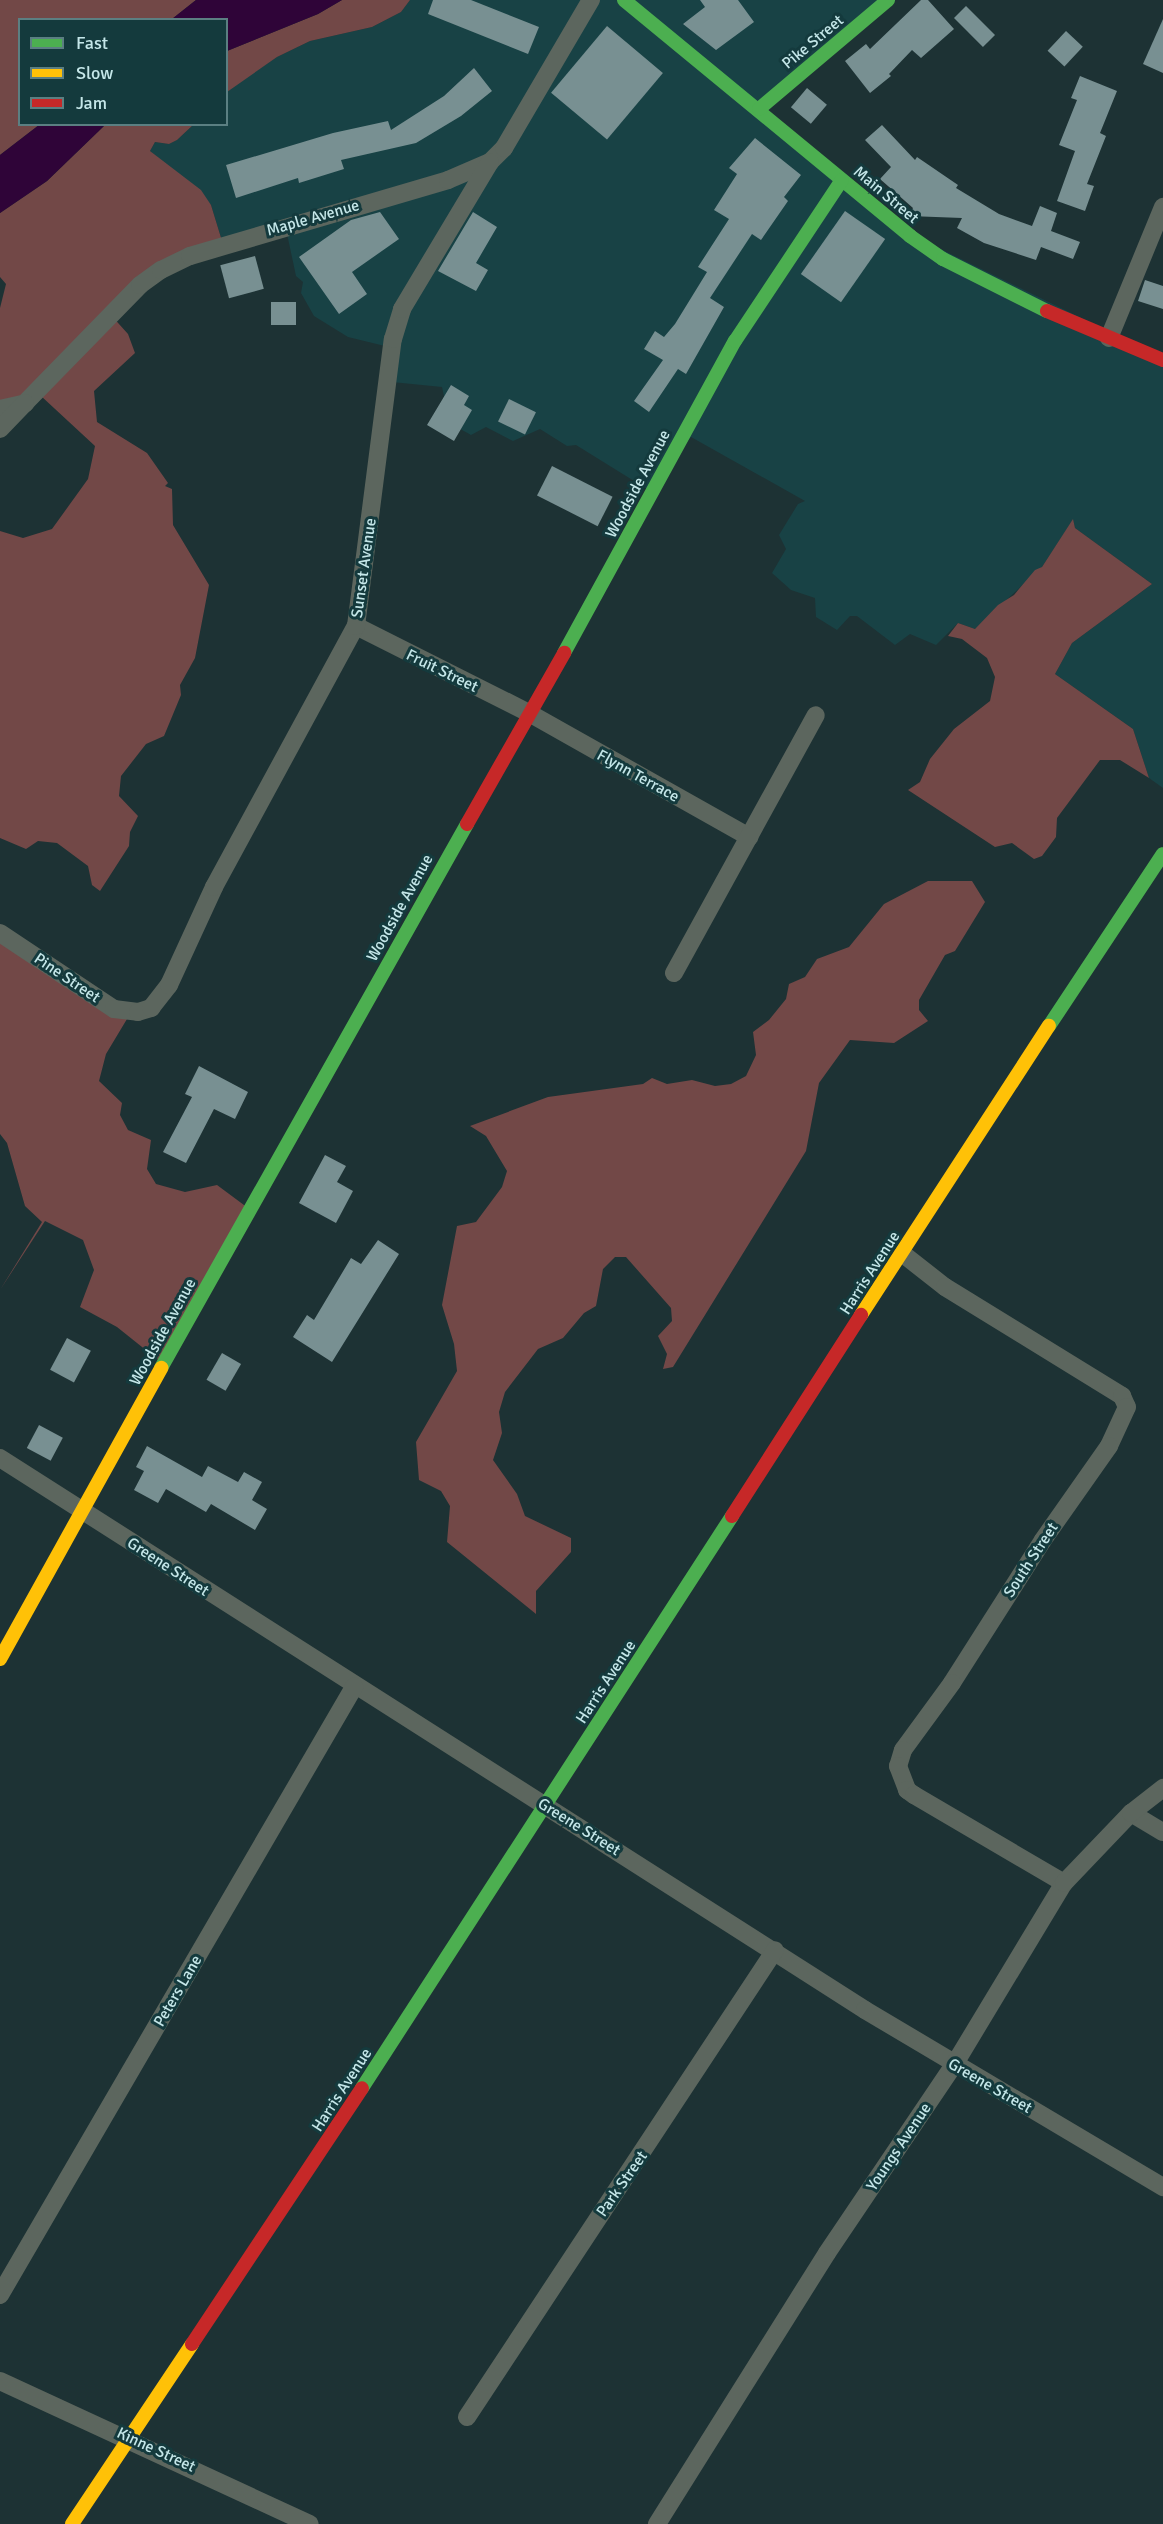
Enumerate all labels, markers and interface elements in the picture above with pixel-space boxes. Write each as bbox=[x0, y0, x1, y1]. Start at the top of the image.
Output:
street label: Pike Street bbox=[778, 11, 848, 73]
legend bbox=[18, 18, 228, 126]
text: Fast bbox=[76, 32, 108, 54]
text: Slow bbox=[76, 62, 113, 84]
text: Jam bbox=[76, 92, 107, 114]
street label: Main Street bbox=[849, 162, 923, 228]
street label: Maple Avenue bbox=[264, 196, 362, 240]
street label: Woodside Avenue bbox=[601, 427, 675, 541]
street label: Sunset Avenue bbox=[347, 517, 381, 619]
street label: Fruit Street bbox=[403, 645, 481, 697]
street label: Flynn Terrace bbox=[594, 746, 682, 806]
street label: Woodside Avenue bbox=[363, 851, 437, 965]
street label: Pine Street bbox=[30, 949, 104, 1007]
street label: Harris Avenue bbox=[836, 1228, 904, 1318]
street label: Woodside Avenue bbox=[126, 1275, 200, 1389]
street label: South Street bbox=[1000, 1519, 1062, 1601]
street label: Greene Street bbox=[123, 1533, 213, 1601]
street label: Harris Avenue bbox=[572, 1637, 640, 1727]
street label: Greene Street bbox=[534, 1794, 624, 1860]
street label: Peters Lane bbox=[150, 1952, 206, 2030]
street label: Harris Avenue bbox=[308, 2045, 376, 2135]
street label: Greene Street bbox=[945, 2054, 1035, 2118]
street label: Youngs Avenue bbox=[863, 2099, 935, 2195]
street label: Park Street bbox=[592, 2147, 652, 2221]
street label: Kinne Street bbox=[114, 2423, 198, 2477]

